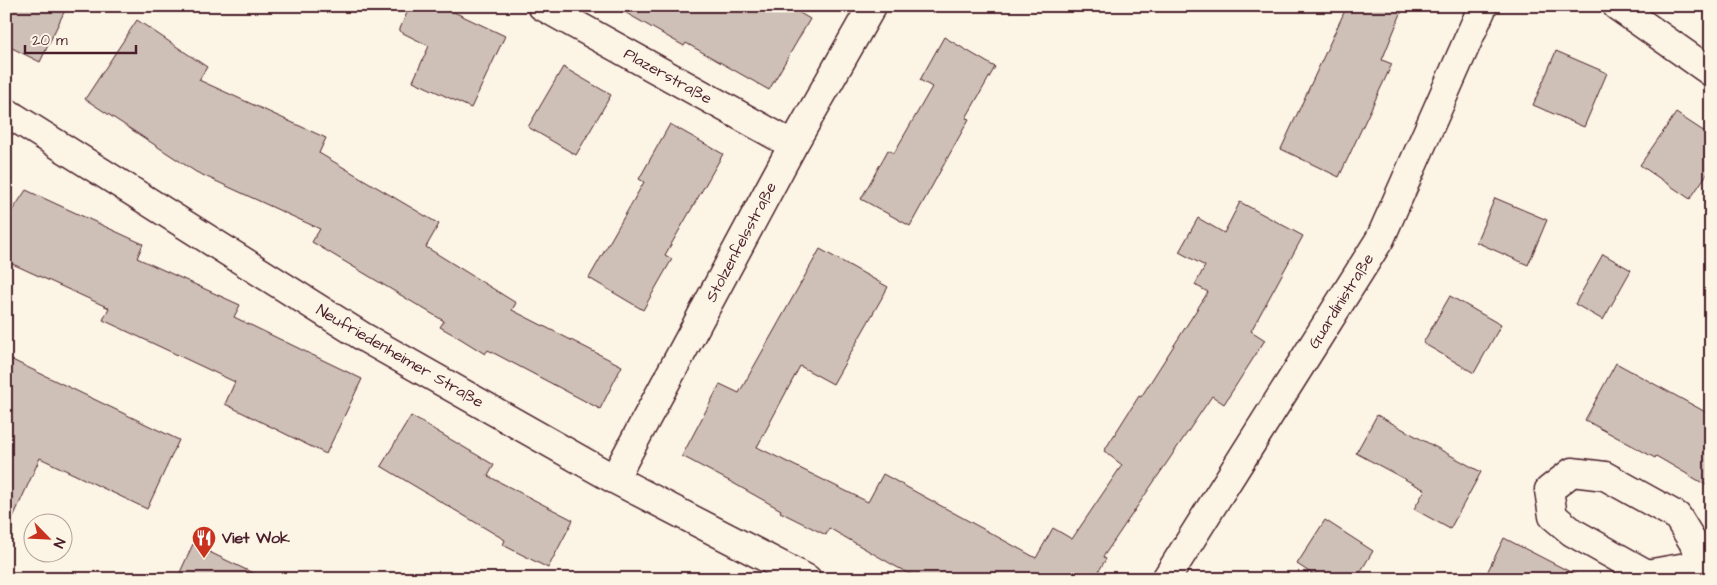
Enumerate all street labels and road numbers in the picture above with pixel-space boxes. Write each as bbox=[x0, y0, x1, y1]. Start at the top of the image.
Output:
street label: Plazerstraße bbox=[620, 43, 716, 109]
street label: Stolzenfelsstraße bbox=[700, 178, 782, 306]
street label: Guardinistraße bbox=[1303, 249, 1379, 353]
street label: Neufriedenheimer Straße bbox=[312, 299, 488, 413]

